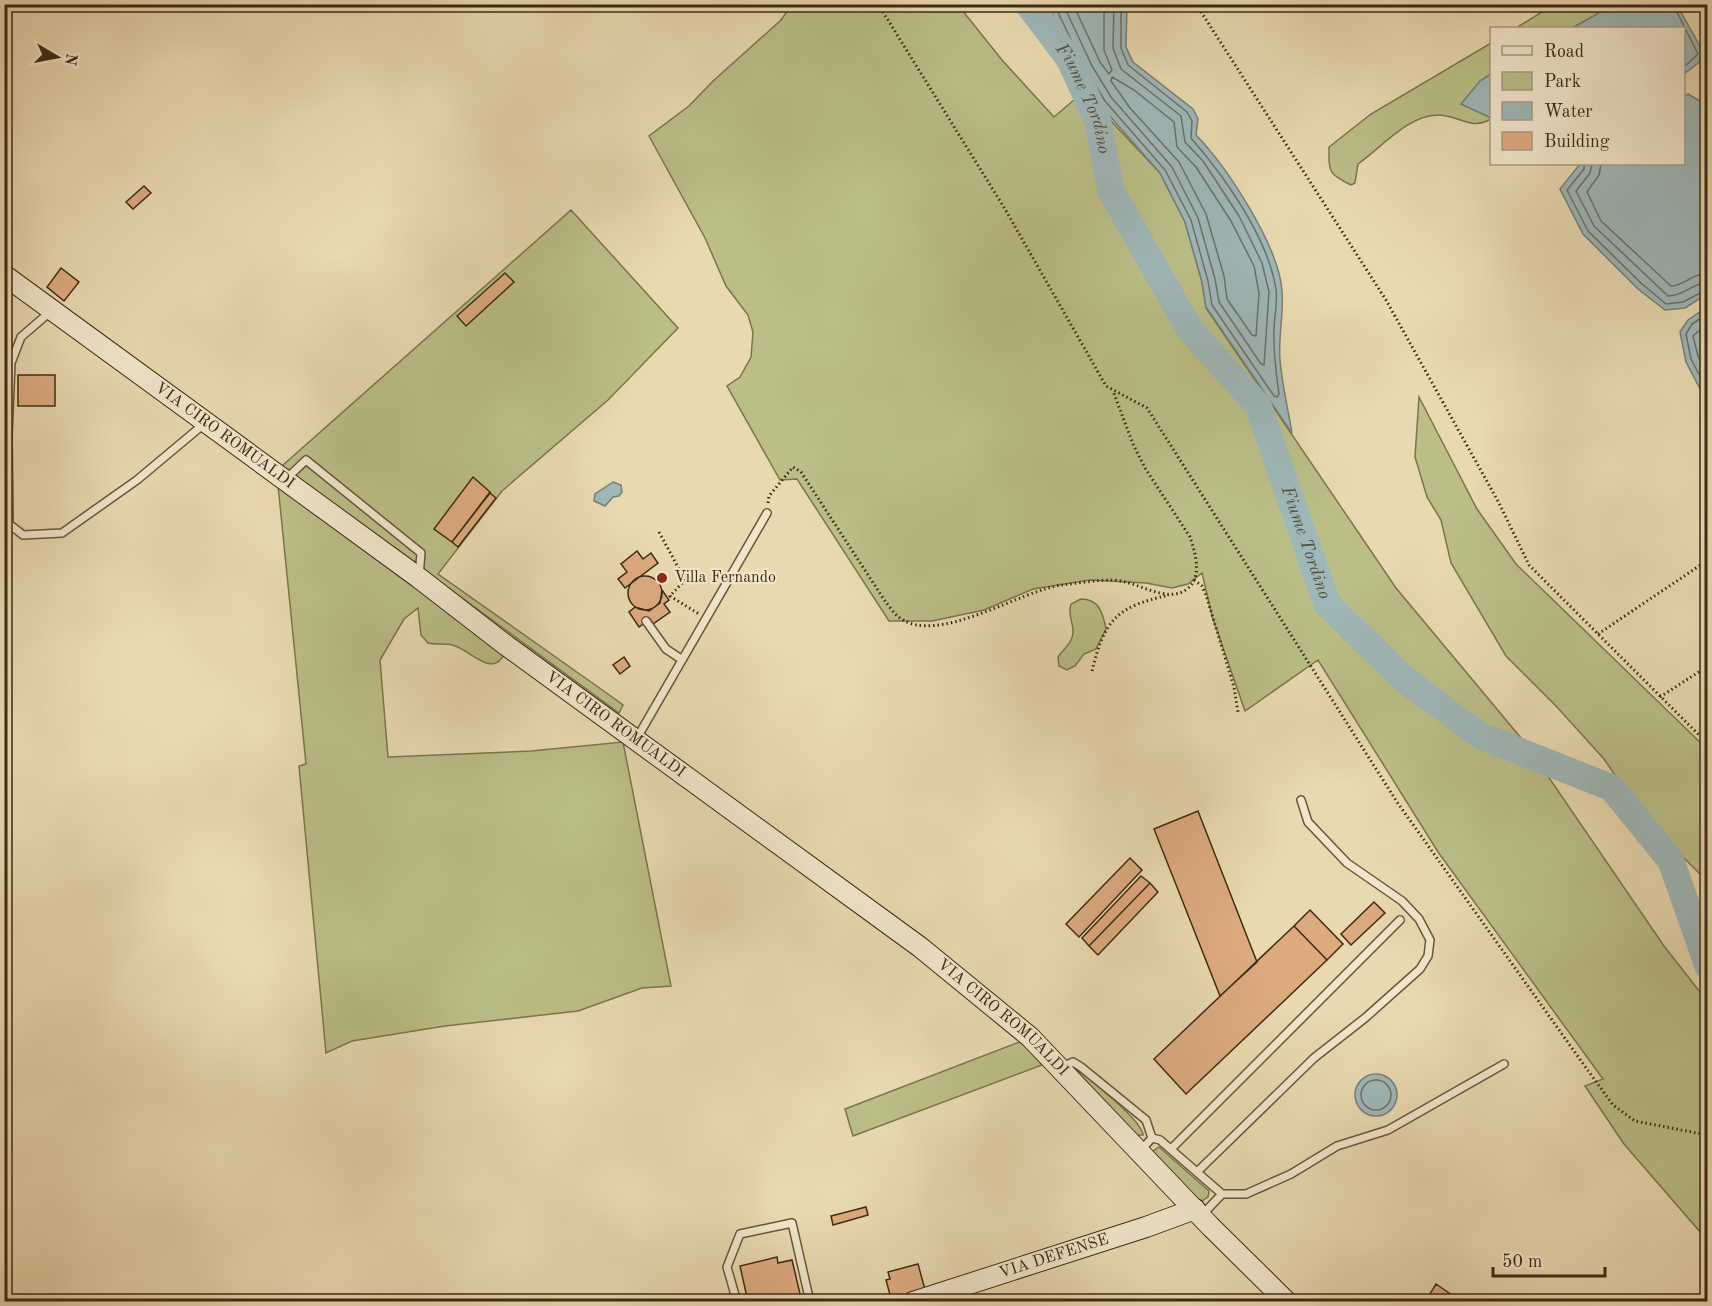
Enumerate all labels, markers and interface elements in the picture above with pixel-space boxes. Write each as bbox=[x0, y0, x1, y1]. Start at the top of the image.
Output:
north arrow bbox=[27, 27, 87, 87]
legend bbox=[1490, 27, 1685, 165]
water label: Fiume Tordino bbox=[1051, 39, 1113, 155]
text: Road bbox=[1544, 43, 1584, 61]
text: N bbox=[61, 52, 79, 67]
text: Park bbox=[1544, 73, 1581, 91]
text: Water bbox=[1544, 103, 1593, 121]
text: Building bbox=[1544, 133, 1610, 151]
street label: VIA CIRO ROMUALDI bbox=[152, 380, 297, 492]
water label: Fiume Tordino bbox=[1278, 483, 1334, 601]
place label: Villa Fernando bbox=[674, 570, 776, 586]
marker: Villa Fernando bbox=[655, 571, 669, 585]
street label: VIA CIRO ROMUALDI bbox=[542, 669, 688, 781]
street label: VIA CIRO ROMUALDI bbox=[934, 956, 1071, 1079]
street label: VIA DEFENSE bbox=[997, 1232, 1111, 1282]
scale bar bbox=[1493, 1240, 1606, 1278]
text: 50 m bbox=[1502, 1253, 1542, 1271]

